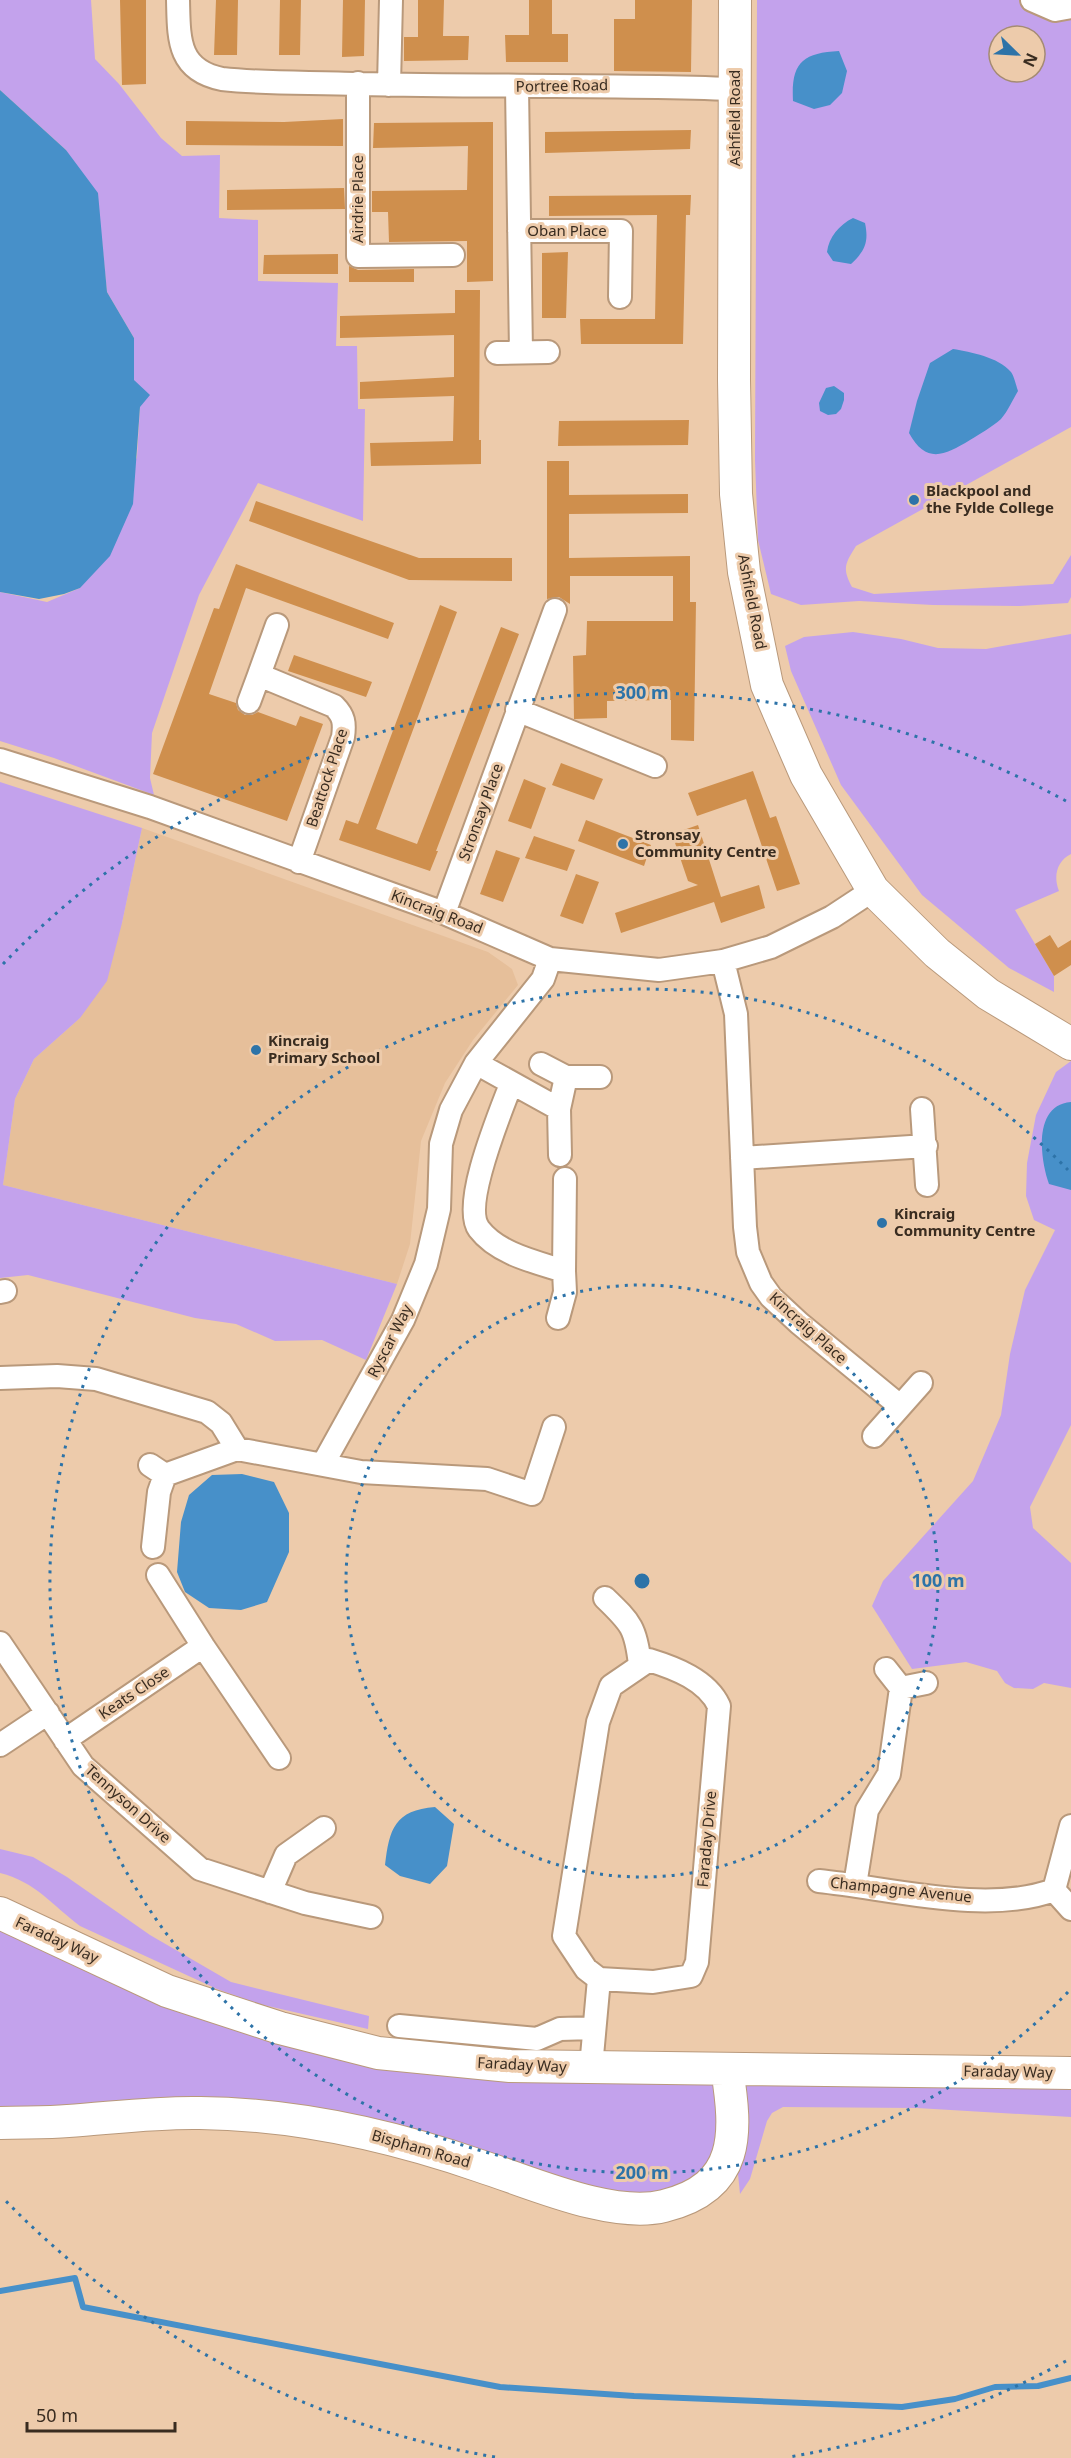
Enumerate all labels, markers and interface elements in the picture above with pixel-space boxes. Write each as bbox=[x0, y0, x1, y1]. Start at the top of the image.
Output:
north arrow bbox=[987, 24, 1047, 84]
text: N bbox=[1018, 50, 1043, 71]
street label: Ashfield Road bbox=[724, 70, 744, 166]
street label: Portree Road bbox=[516, 74, 608, 96]
street label: Airdrie Place bbox=[347, 155, 367, 243]
street label: Oban Place bbox=[527, 220, 607, 240]
place label: Blackpool and the Fylde College bbox=[926, 480, 1054, 517]
marker: Blackpool and the Fylde College bbox=[907, 493, 921, 507]
street label: Ashfield Road bbox=[734, 552, 772, 651]
text: 300 m bbox=[615, 680, 669, 704]
street label: Beattock Place bbox=[301, 726, 351, 830]
street label: Stronsay Place bbox=[453, 760, 507, 863]
place label: Stronsay Community Centre bbox=[635, 824, 776, 861]
marker: Stronsay Community Centre bbox=[616, 837, 630, 851]
street label: Kincraig Road bbox=[389, 884, 486, 938]
place label: Kincraig Primary School bbox=[268, 1030, 380, 1067]
marker: Kincraig Primary School bbox=[249, 1043, 263, 1057]
place label: Kincraig Community Centre bbox=[894, 1203, 1035, 1240]
marker: Kincraig Community Centre bbox=[875, 1216, 889, 1230]
street label: Kincraig Place bbox=[766, 1287, 852, 1367]
street label: Ryscar Way bbox=[362, 1300, 416, 1381]
text: 100 m bbox=[911, 1568, 965, 1592]
centre of rings bbox=[632, 1571, 652, 1591]
street label: Keats Close bbox=[94, 1661, 172, 1723]
street label: Tennyson Drive bbox=[82, 1760, 176, 1847]
street label: Faraday Drive bbox=[692, 1790, 720, 1888]
street label: Champagne Avenue bbox=[829, 1872, 973, 1906]
street label: Faraday Way bbox=[13, 1911, 102, 1967]
street label: Faraday Way bbox=[477, 2052, 568, 2076]
street label: Faraday Way bbox=[963, 2060, 1053, 2082]
street label: Bispham Road bbox=[370, 2124, 473, 2172]
text: 200 m bbox=[615, 2160, 669, 2184]
scale bar bbox=[27, 2395, 176, 2433]
text: 50 m bbox=[36, 2403, 78, 2427]

